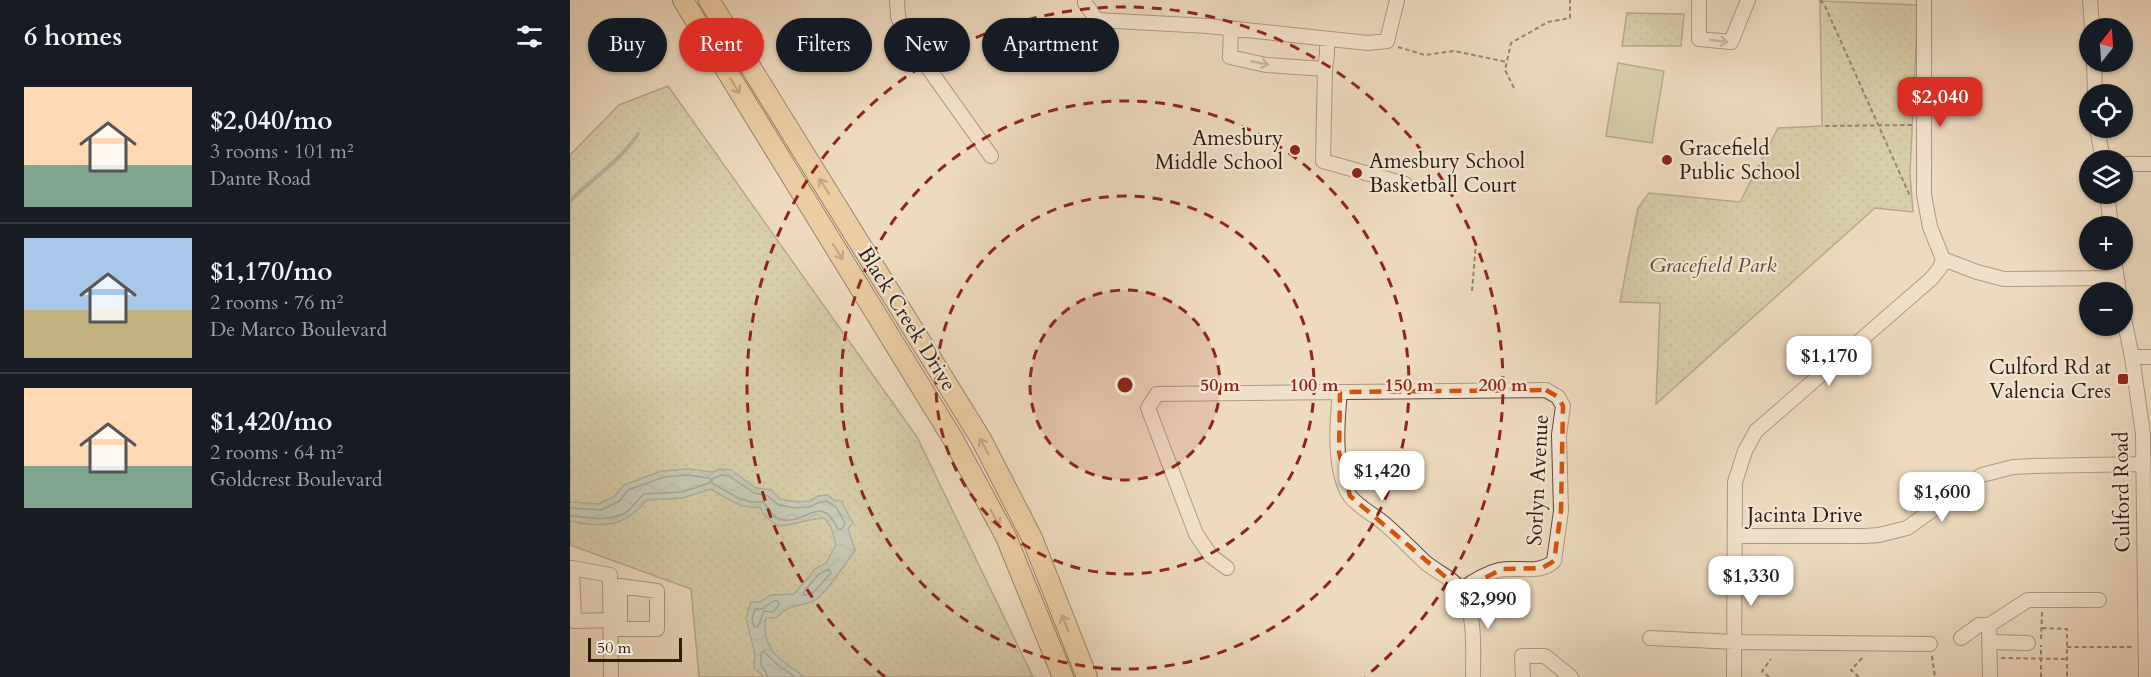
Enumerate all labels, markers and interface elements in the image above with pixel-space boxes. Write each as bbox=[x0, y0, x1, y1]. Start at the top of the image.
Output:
chip: Buy bbox=[588, 18, 667, 72]
chip: Rent bbox=[679, 18, 764, 72]
chip: Filters bbox=[776, 18, 872, 72]
chip: New bbox=[884, 18, 970, 72]
chip: Apartment bbox=[982, 18, 1119, 72]
north arrow bbox=[2079, 18, 2133, 72]
map controls bbox=[2079, 18, 2133, 336]
text: 6 homes bbox=[24, 19, 122, 54]
icon: filters bbox=[513, 20, 546, 53]
one-way arrow bbox=[1708, 36, 1728, 47]
one-way arrow bbox=[1250, 58, 1269, 69]
one-way arrow bbox=[730, 77, 742, 94]
pin: $2,040 bbox=[1891, 77, 1989, 128]
text: $2,040 bbox=[1911, 83, 1969, 110]
button: locate bbox=[2079, 84, 2133, 138]
text: $2,040/mo bbox=[210, 103, 333, 138]
icon: home bbox=[72, 111, 144, 183]
place label: Amesbury Middle School bbox=[1155, 124, 1283, 177]
place label: Gracefield Public School bbox=[1679, 134, 1800, 187]
text: 3 rooms · 101 m² bbox=[210, 138, 354, 165]
marker: Amesbury Middle School bbox=[1288, 143, 1302, 157]
place label: Amesbury School Basketball Court bbox=[1369, 147, 1525, 200]
button: layers bbox=[2079, 150, 2133, 204]
marker: Gracefield Public School bbox=[1660, 153, 1674, 167]
text: Dante Road bbox=[210, 165, 311, 192]
marker: Amesbury School Basketball Court bbox=[1350, 166, 1364, 180]
one-way arrow bbox=[818, 178, 830, 195]
button: + bbox=[2079, 216, 2133, 270]
street label: Black Creek Drive bbox=[851, 241, 963, 397]
one-way arrow bbox=[832, 243, 844, 260]
park label: Gracefield Park bbox=[1649, 251, 1777, 280]
text: $1,170/mo bbox=[210, 254, 333, 289]
icon: home bbox=[72, 262, 144, 334]
button: − bbox=[2079, 282, 2133, 336]
text: 2 rooms · 76 m² bbox=[210, 289, 343, 316]
text: De Marco Boulevard bbox=[210, 316, 387, 343]
pin: $1,170 bbox=[1780, 336, 1878, 387]
text: $1,170 bbox=[1800, 342, 1858, 369]
place label: Culford Rd at Valencia Cres bbox=[1989, 353, 2111, 406]
marker: Culford Rd at Valencia Cres bbox=[2116, 372, 2130, 386]
text: 50 m bbox=[1200, 373, 1240, 398]
text: 100 m bbox=[1289, 373, 1339, 398]
text: 150 m bbox=[1384, 373, 1434, 398]
text: 200 m bbox=[1478, 373, 1528, 398]
centre of rings bbox=[1115, 375, 1135, 395]
text: $1,420/mo bbox=[210, 404, 333, 439]
icon: home bbox=[72, 412, 144, 484]
street label: Sorlyn Avenue bbox=[1520, 414, 1556, 546]
street label: Culford Road bbox=[2106, 431, 2138, 553]
one-way arrow bbox=[978, 437, 989, 455]
text: 2 rooms · 64 m² bbox=[210, 439, 343, 466]
pin: $1,420 bbox=[1333, 451, 1431, 502]
text: $1,420 bbox=[1353, 457, 1411, 484]
text: Goldcrest Boulevard bbox=[210, 466, 383, 493]
pin: $1,600 bbox=[1893, 472, 1991, 523]
text: $1,600 bbox=[1913, 478, 1971, 505]
street label: Jacinta Drive bbox=[1744, 501, 1863, 530]
one-way arrow bbox=[990, 508, 1001, 526]
pin: $1,330 bbox=[1702, 556, 1800, 607]
text: $1,330 bbox=[1722, 562, 1780, 589]
pin: $2,990 bbox=[1439, 579, 1537, 630]
text: $2,990 bbox=[1459, 585, 1517, 612]
one-way arrow bbox=[1059, 614, 1070, 632]
scale bar bbox=[588, 635, 682, 662]
text: 50 m bbox=[597, 637, 631, 659]

